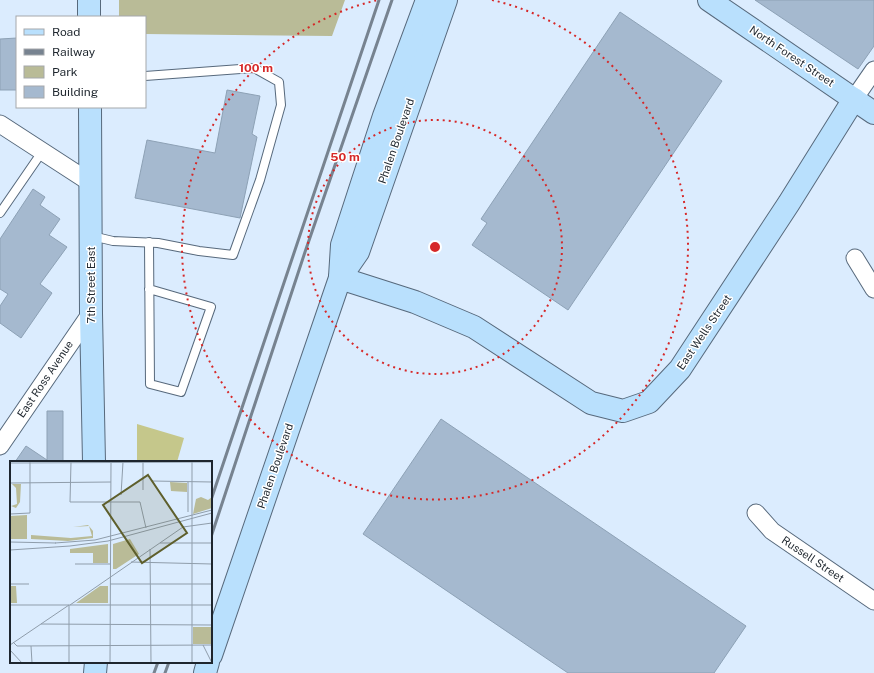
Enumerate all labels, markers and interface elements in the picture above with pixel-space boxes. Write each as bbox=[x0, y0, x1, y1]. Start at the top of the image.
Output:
legend bbox=[16, 16, 146, 108]
street label: North Forest Street bbox=[747, 23, 837, 89]
text: Road bbox=[52, 25, 80, 39]
text: Railway bbox=[52, 45, 96, 59]
text: 100 m bbox=[239, 61, 273, 75]
text: Park bbox=[52, 65, 78, 79]
text: Building bbox=[52, 85, 98, 99]
street label: Phalen Boulevard bbox=[376, 97, 416, 185]
text: 50 m bbox=[330, 150, 360, 164]
centre of rings bbox=[428, 240, 442, 254]
street label: 7th Street East bbox=[85, 246, 97, 324]
street label: East Wells Street bbox=[674, 292, 734, 372]
street label: East Ross Avenue bbox=[15, 338, 75, 420]
street label: Phalen Boulevard bbox=[255, 422, 295, 510]
inset map bbox=[10, 461, 212, 663]
street label: Russell Street bbox=[780, 534, 846, 584]

